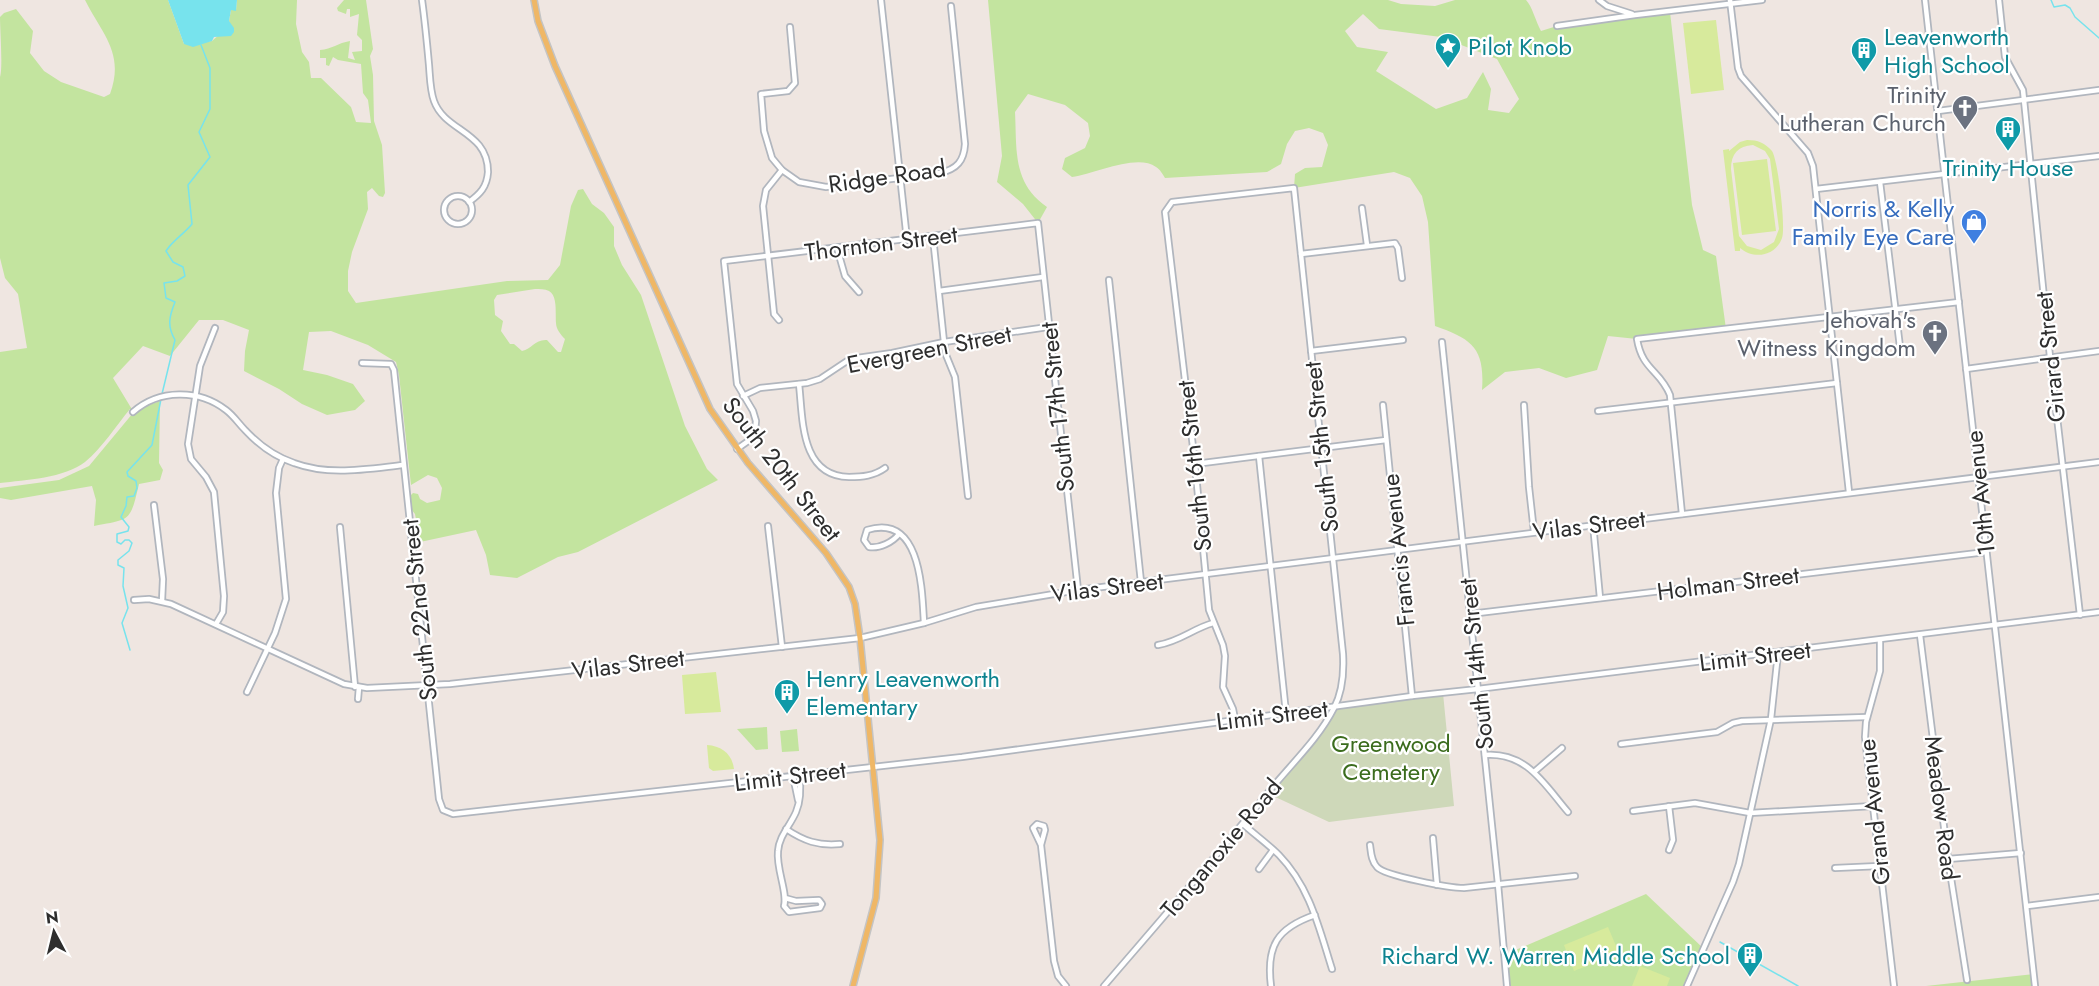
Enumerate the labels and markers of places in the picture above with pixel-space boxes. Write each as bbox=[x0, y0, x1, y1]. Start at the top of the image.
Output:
place label: Leavenworth High School bbox=[1884, 19, 2010, 82]
place label: Pilot Knob bbox=[1468, 29, 1572, 64]
place icon: Pilot Knob bbox=[1433, 31, 1463, 69]
building icon: Leavenworth High School bbox=[1849, 35, 1879, 73]
place label: Trinity Lutheran Church bbox=[1779, 77, 1946, 140]
church icon: Trinity Lutheran Church bbox=[1950, 93, 1980, 131]
building icon: Trinity House bbox=[1993, 114, 2023, 152]
place label: Trinity House bbox=[1943, 150, 2073, 185]
place label: Norris & Kelly Family Eye Care bbox=[1792, 191, 1954, 254]
shop icon: Norris & Kelly Family Eye Care bbox=[1959, 207, 1989, 245]
place label: Jehovah's Witness Kingdom bbox=[1737, 302, 1916, 365]
church icon: Jehovah's Witness Kingdom bbox=[1920, 318, 1950, 356]
place label: Henry Leavenworth Elementary bbox=[806, 661, 1000, 724]
building icon: Henry Leavenworth Elementary bbox=[772, 677, 802, 715]
place label: Richard W. Warren Middle School bbox=[1382, 938, 1730, 973]
building icon: Richard W. Warren Middle School bbox=[1735, 940, 1765, 978]

